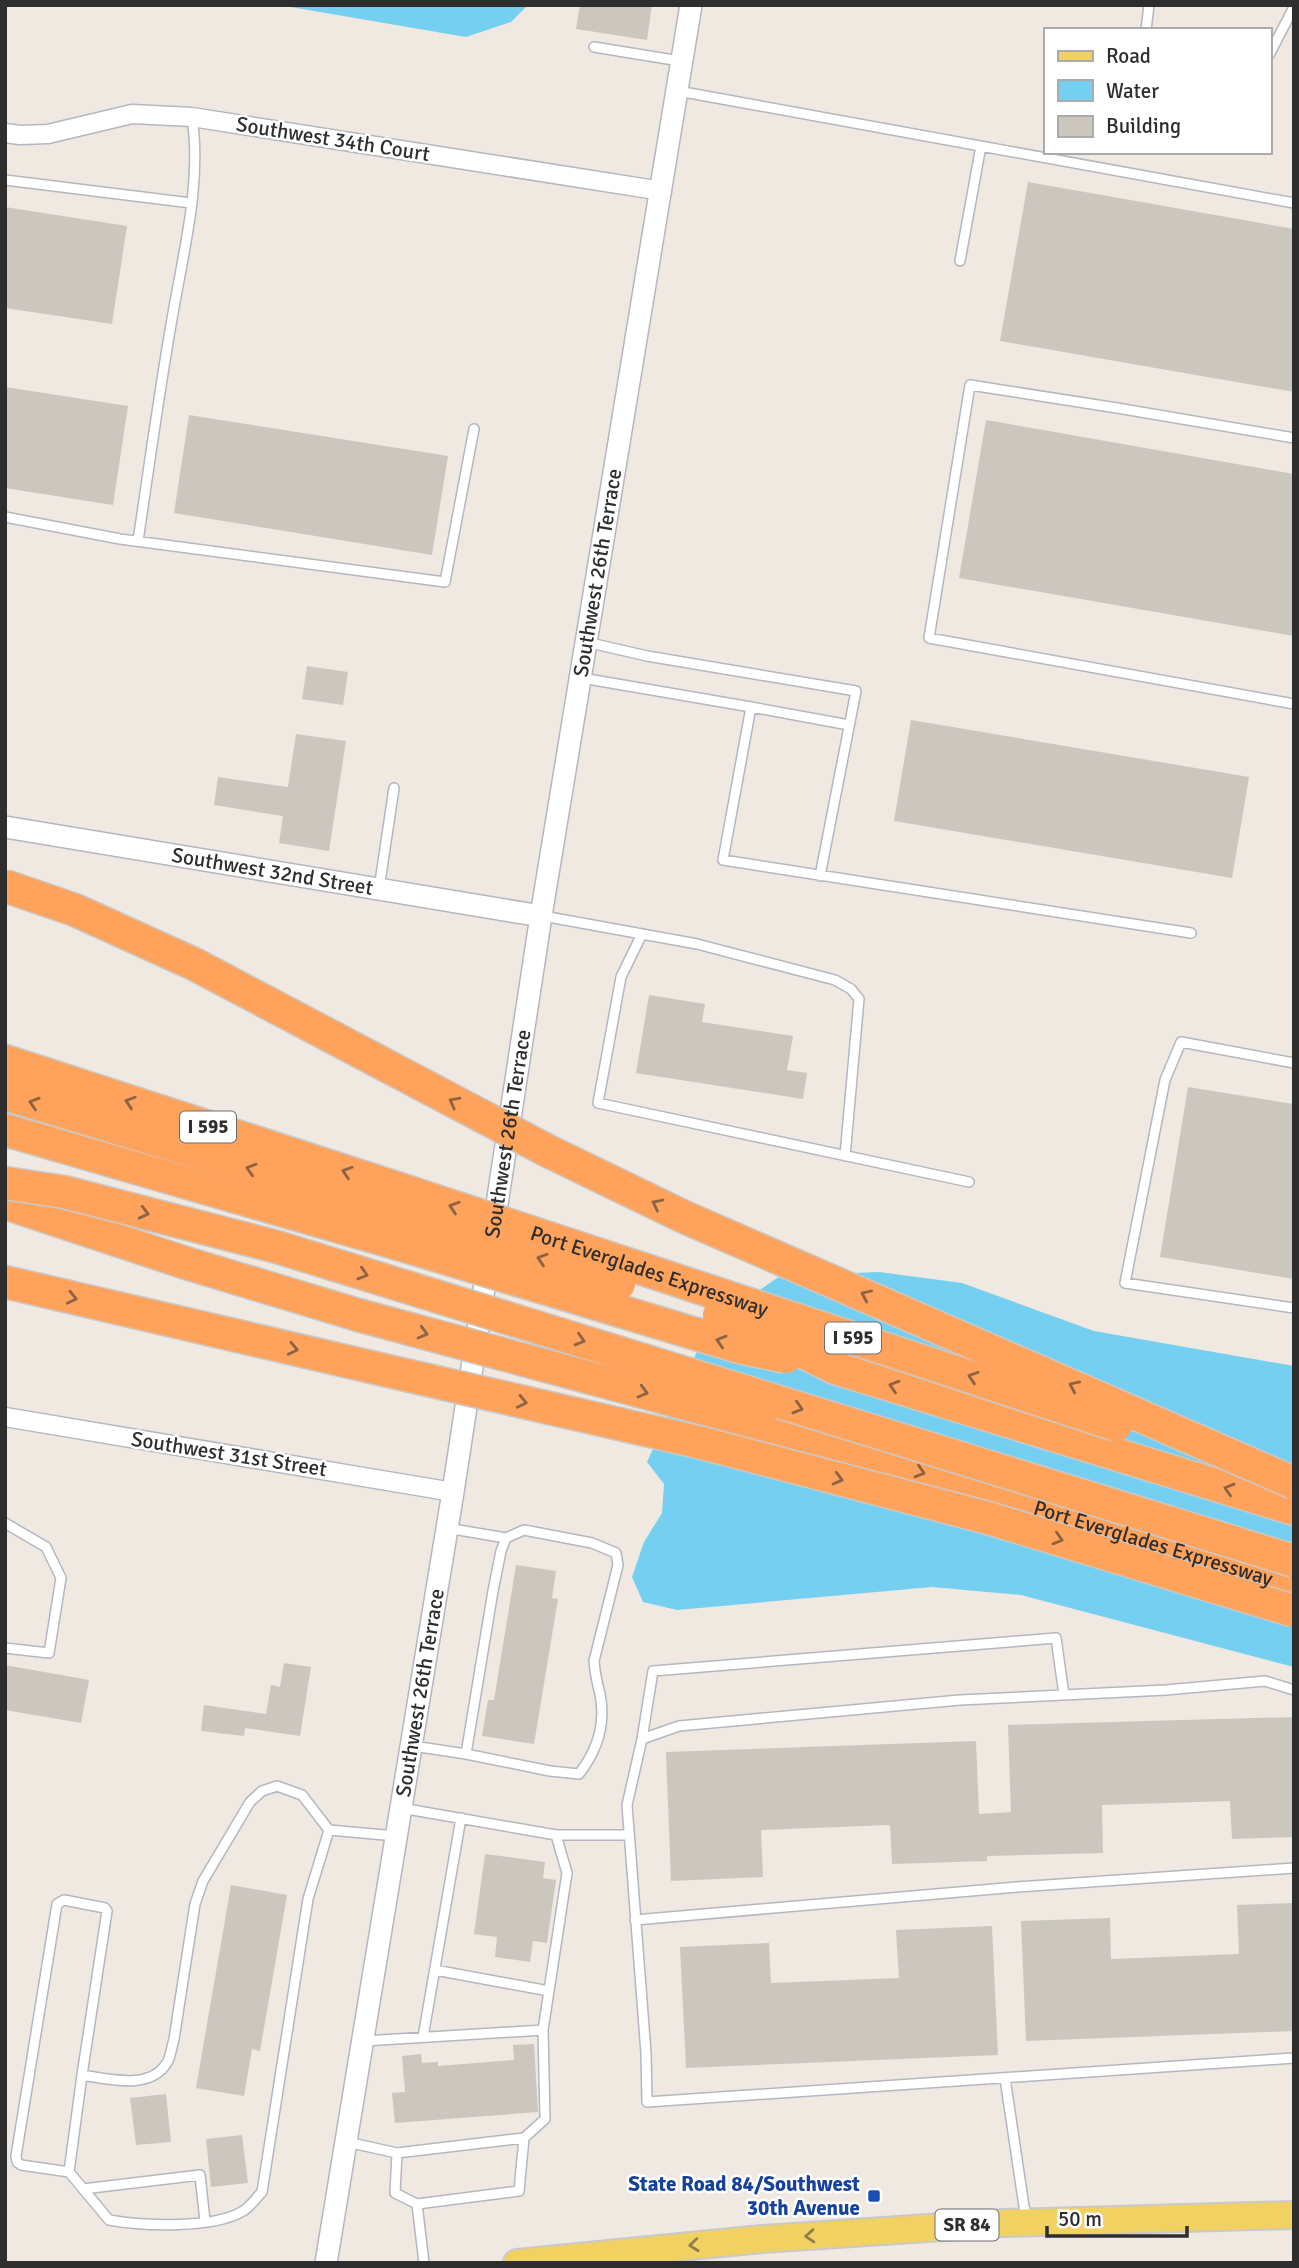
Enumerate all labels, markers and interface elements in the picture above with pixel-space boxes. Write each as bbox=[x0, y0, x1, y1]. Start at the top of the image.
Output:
legend bbox=[1044, 28, 1271, 154]
text: Road bbox=[1106, 43, 1151, 69]
text: Water bbox=[1106, 78, 1159, 104]
street label: Southwest 34th Court bbox=[234, 111, 432, 167]
text: Building bbox=[1106, 113, 1181, 139]
street label: Southwest 26th Terrace bbox=[568, 467, 627, 679]
street label: Southwest 32nd Street bbox=[170, 842, 375, 901]
street label: Southwest 26th Terrace bbox=[479, 1028, 537, 1240]
one-way arrow bbox=[125, 1095, 137, 1110]
one-way arrow bbox=[28, 1096, 40, 1111]
one-way arrow bbox=[449, 1097, 461, 1110]
road number: I 595 bbox=[180, 1112, 236, 1142]
one-way arrow bbox=[245, 1163, 258, 1177]
one-way arrow bbox=[341, 1165, 353, 1180]
one-way arrow bbox=[652, 1198, 665, 1212]
one-way arrow bbox=[449, 1201, 461, 1215]
one-way arrow bbox=[137, 1205, 149, 1219]
street label: Port Everglades Expressway bbox=[527, 1220, 772, 1323]
one-way arrow bbox=[536, 1253, 548, 1268]
one-way arrow bbox=[356, 1265, 368, 1280]
one-way arrow bbox=[861, 1289, 873, 1303]
one-way arrow bbox=[66, 1290, 78, 1304]
road number: I 595 bbox=[825, 1322, 881, 1354]
one-way arrow bbox=[417, 1324, 429, 1339]
one-way arrow bbox=[574, 1332, 586, 1347]
one-way arrow bbox=[715, 1335, 727, 1350]
one-way arrow bbox=[287, 1341, 299, 1356]
one-way arrow bbox=[967, 1371, 979, 1386]
one-way arrow bbox=[888, 1379, 900, 1394]
one-way arrow bbox=[1069, 1380, 1081, 1394]
one-way arrow bbox=[637, 1384, 649, 1399]
one-way arrow bbox=[516, 1394, 528, 1408]
one-way arrow bbox=[791, 1399, 803, 1414]
street label: Southwest 31st Street bbox=[129, 1426, 329, 1482]
one-way arrow bbox=[914, 1464, 926, 1479]
one-way arrow bbox=[832, 1471, 844, 1485]
one-way arrow bbox=[1223, 1483, 1235, 1497]
street label: Port Everglades Expressway bbox=[1030, 1495, 1276, 1592]
one-way arrow bbox=[1051, 1531, 1063, 1546]
street label: Southwest 26th Terrace bbox=[390, 1587, 450, 1799]
place label: State Road 84/Southwest 30th Avenue bbox=[628, 2171, 860, 2221]
marker: State Road 84/Southwest 30th Avenue bbox=[866, 2188, 882, 2204]
scale bar bbox=[1047, 2194, 1187, 2238]
text: 50 m bbox=[1058, 2206, 1102, 2232]
road number: SR 84 bbox=[936, 2210, 998, 2240]
one-way arrow bbox=[804, 2228, 815, 2243]
one-way arrow bbox=[688, 2237, 699, 2252]

